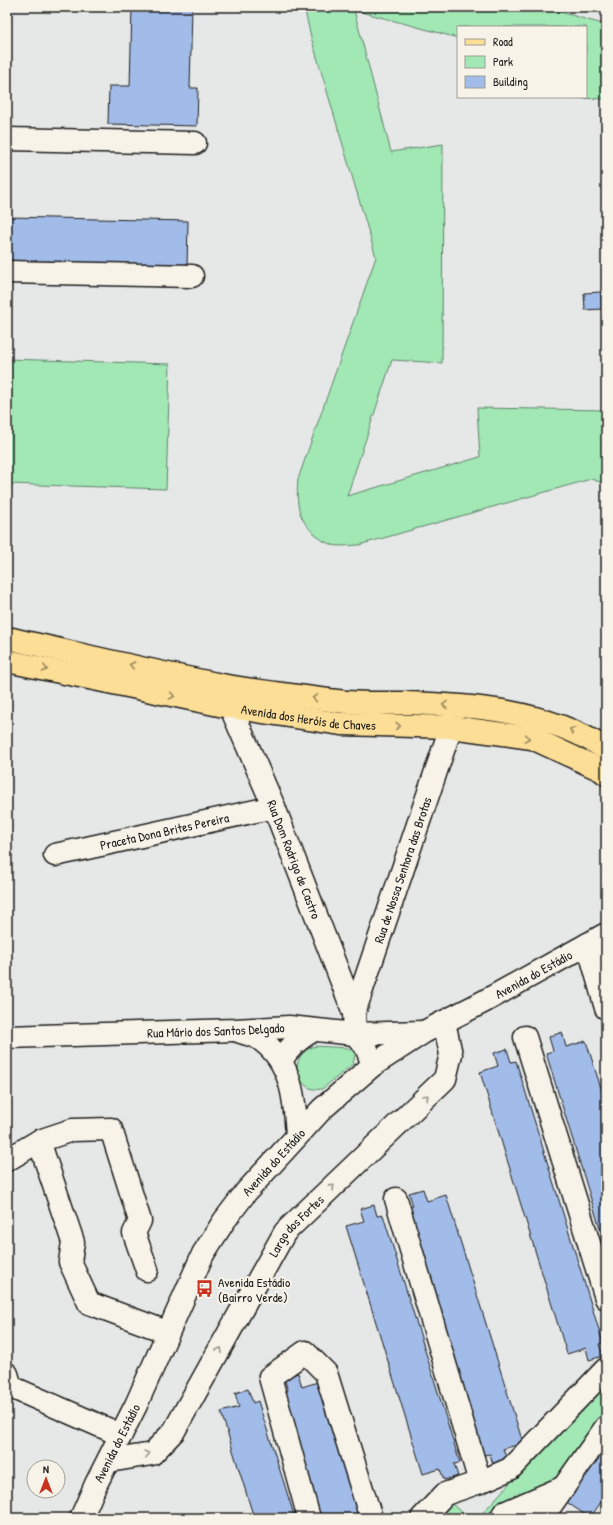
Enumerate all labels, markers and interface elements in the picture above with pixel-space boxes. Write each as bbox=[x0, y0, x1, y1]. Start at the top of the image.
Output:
legend bbox=[457, 26, 587, 98]
text: Road bbox=[493, 33, 513, 50]
text: Park bbox=[493, 53, 513, 70]
text: Building bbox=[493, 73, 528, 90]
one-way arrow bbox=[129, 661, 135, 669]
one-way arrow bbox=[42, 664, 48, 672]
one-way arrow bbox=[169, 691, 175, 699]
one-way arrow bbox=[312, 694, 318, 703]
street label: Avenida dos Heróis de Chaves bbox=[240, 700, 376, 734]
one-way arrow bbox=[442, 700, 448, 709]
one-way arrow bbox=[395, 721, 401, 730]
one-way arrow bbox=[568, 727, 576, 735]
one-way arrow bbox=[524, 733, 530, 741]
street label: Rua de Nossa Senhora das Brotas bbox=[369, 794, 436, 946]
street label: Rua Dom Rodrigo de Castro bbox=[263, 797, 325, 921]
street label: Praceta Dona Brites Pereira bbox=[98, 808, 231, 854]
street label: Avenida do Estádio bbox=[492, 945, 575, 1003]
street label: Rua Mário dos Santos Delgado bbox=[147, 1018, 285, 1042]
one-way arrow bbox=[421, 1094, 429, 1102]
street label: Avenida do Estádio bbox=[238, 1124, 309, 1200]
one-way arrow bbox=[327, 1184, 335, 1192]
street label: Largo dos Fortes bbox=[264, 1191, 328, 1260]
place label: Avenida Estádio (Bairro Verde) bbox=[218, 1273, 290, 1306]
bus stop icon: Avenida Estádio (Bairro Verde) bbox=[195, 1279, 215, 1299]
one-way arrow bbox=[215, 1347, 222, 1354]
street label: Avenida do Estádio bbox=[89, 1401, 144, 1485]
one-way arrow bbox=[143, 1451, 150, 1459]
north arrow bbox=[26, 1459, 66, 1499]
text: N bbox=[43, 1462, 49, 1476]

